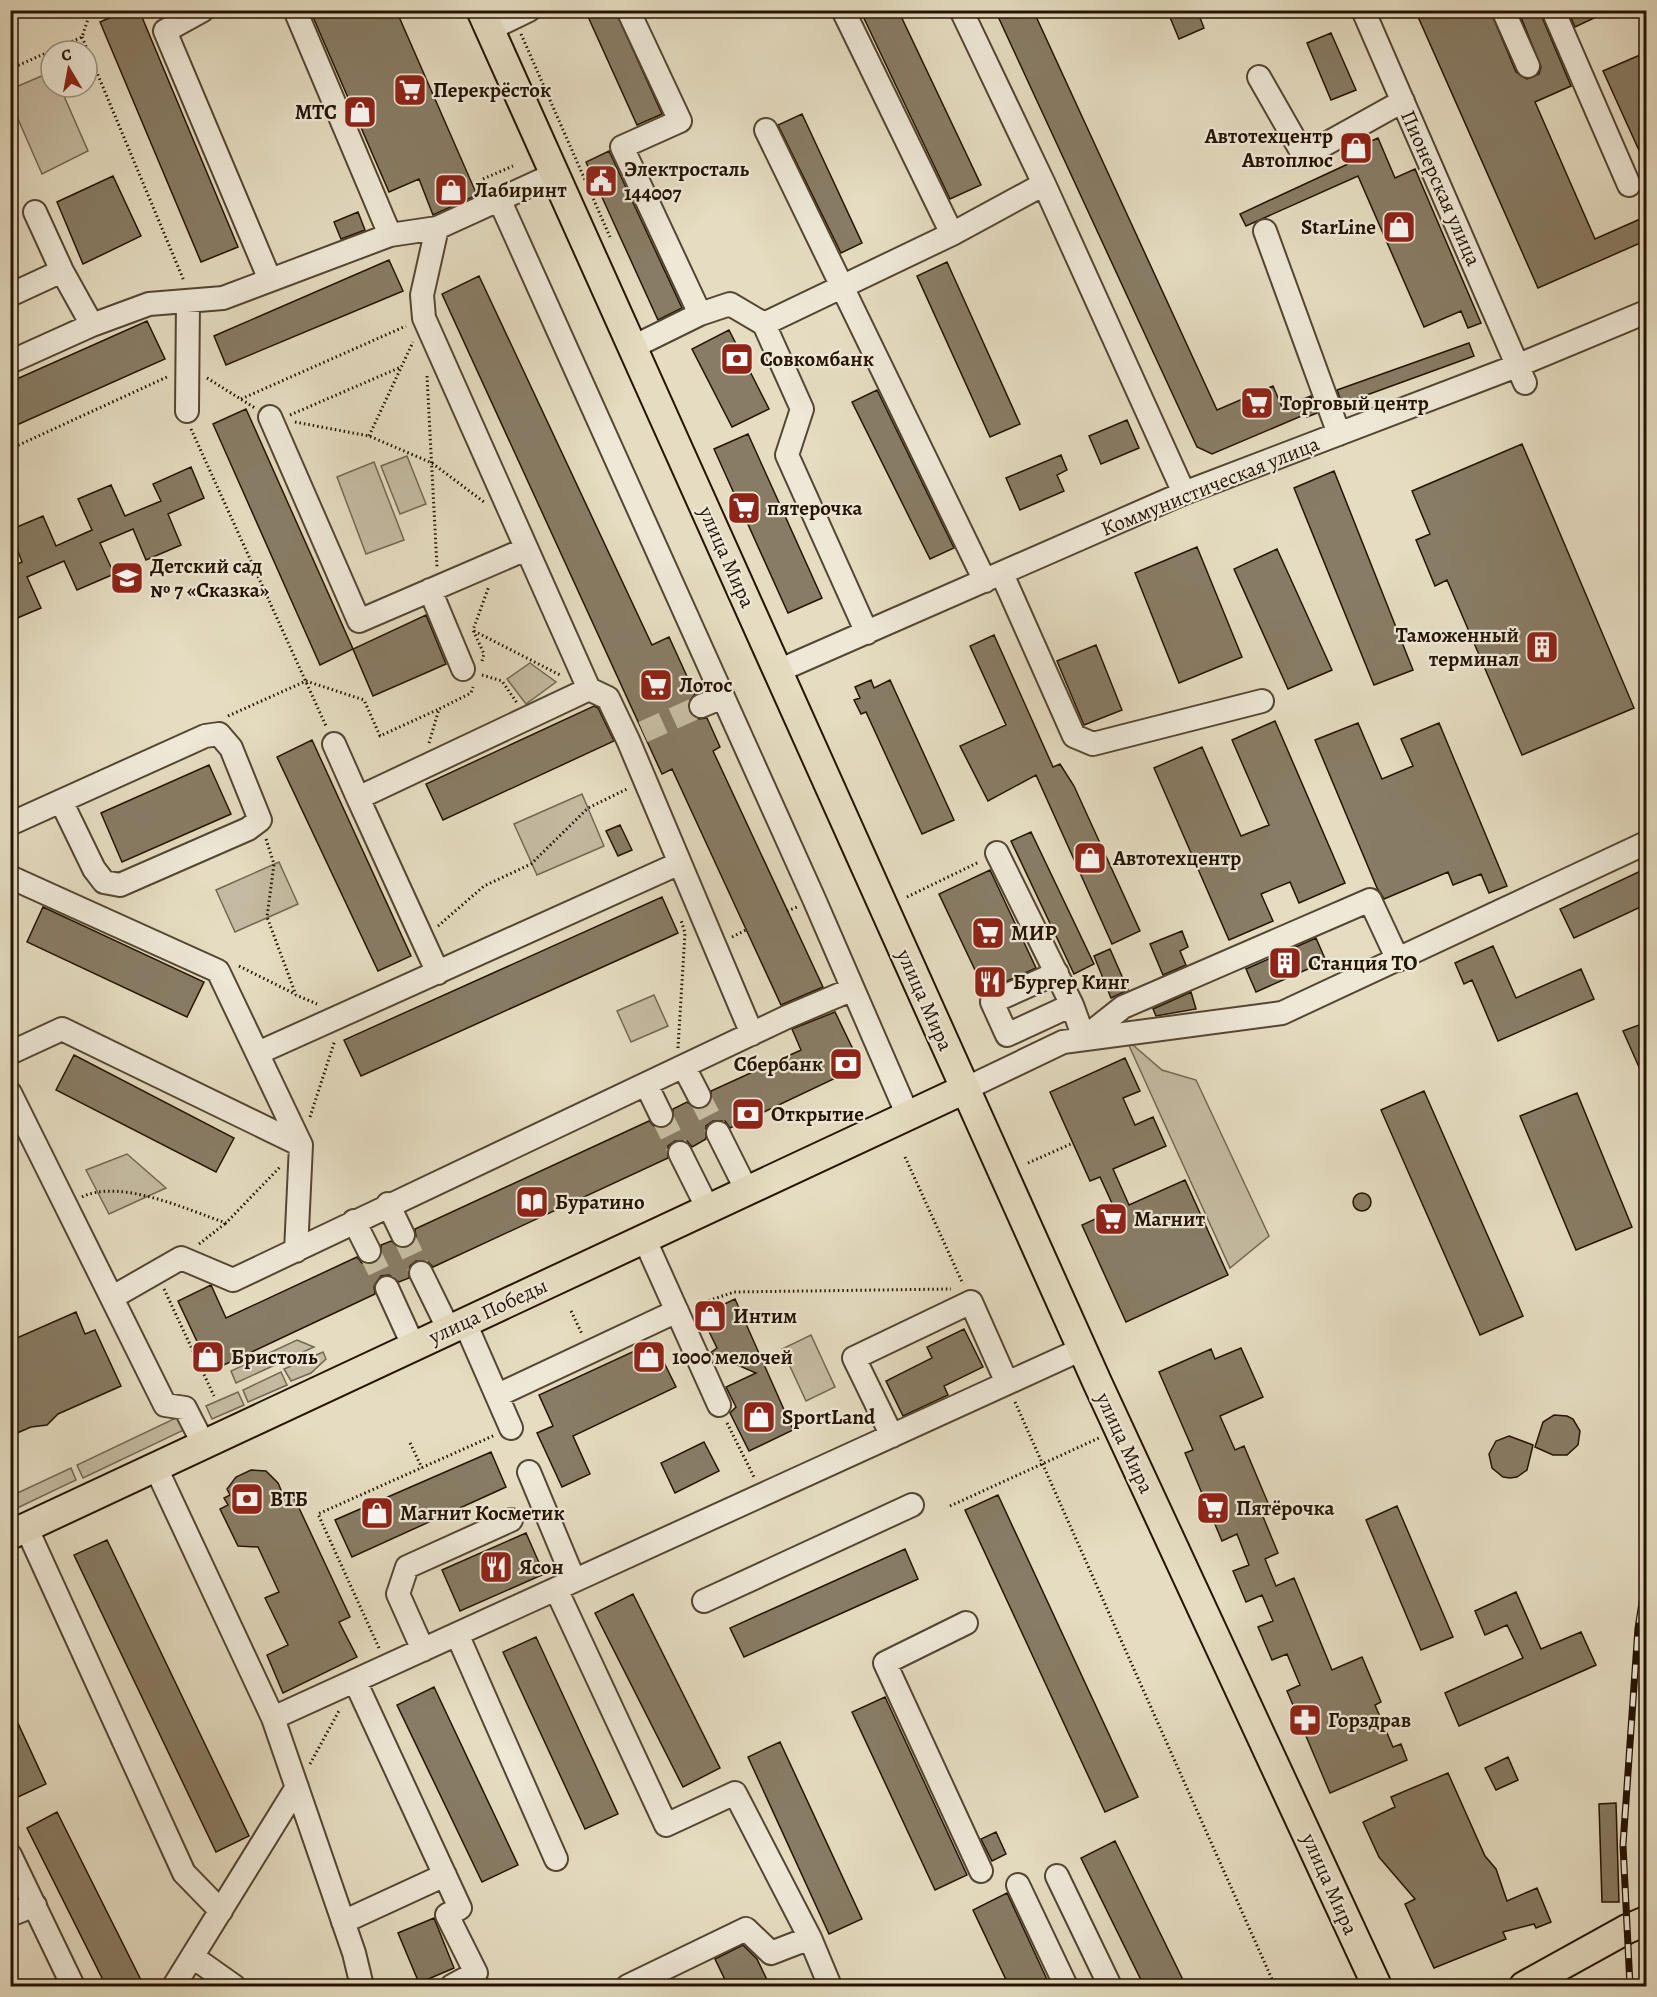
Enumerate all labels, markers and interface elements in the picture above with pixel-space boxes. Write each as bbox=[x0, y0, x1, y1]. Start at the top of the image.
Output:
north arrow bbox=[39, 39, 99, 99]
text: С bbox=[60, 43, 73, 67]
supermarket icon: Перекрёсток bbox=[392, 72, 428, 108]
place label: Перекрёсток bbox=[433, 76, 551, 104]
shop icon: МТС bbox=[342, 94, 378, 130]
place label: МТС bbox=[295, 98, 337, 126]
street label: Пионерская улица bbox=[1394, 106, 1488, 271]
place label: Автотехцентр Автоплюс bbox=[1204, 122, 1333, 174]
shop icon: Автотехцентр Автоплюс bbox=[1338, 130, 1374, 166]
place label: Электросталь 144007 bbox=[624, 155, 750, 207]
public building icon: Электросталь 144007 bbox=[583, 163, 619, 199]
shop icon: Лабиринт bbox=[433, 172, 469, 208]
place label: Лабиринт bbox=[474, 176, 567, 204]
shop icon: StarLine bbox=[1381, 209, 1417, 245]
place label: StarLine bbox=[1301, 213, 1376, 241]
bank icon: Совкомбанк bbox=[719, 341, 755, 377]
place label: Совкомбанк bbox=[760, 345, 874, 373]
supermarket icon: Торговый центр bbox=[1239, 385, 1275, 421]
place label: Торговый центр bbox=[1280, 389, 1429, 417]
street label: Коммунистическая улица bbox=[1097, 429, 1324, 543]
supermarket icon: пятерочка bbox=[726, 490, 762, 526]
place label: пятерочка bbox=[767, 494, 862, 522]
street label: улица Мира bbox=[692, 501, 762, 612]
place label: Детский сад № 7 «Сказка» bbox=[150, 552, 269, 604]
school or university icon: Детский сад № 7 «Сказка» bbox=[109, 560, 145, 596]
place label: Таможенный терминал bbox=[1396, 621, 1519, 673]
building icon: Таможенный терминал bbox=[1524, 629, 1560, 665]
supermarket icon: Лотос bbox=[638, 667, 674, 703]
place label: Лотос bbox=[679, 671, 733, 699]
shop icon: Автотехцентр bbox=[1072, 840, 1108, 876]
place label: Автотехцентр bbox=[1112, 844, 1241, 872]
supermarket icon: МИР bbox=[970, 915, 1006, 951]
place label: МИР bbox=[1011, 919, 1057, 947]
street label: улица Мира bbox=[890, 944, 960, 1055]
building icon: Станция ТО bbox=[1267, 945, 1303, 981]
place label: Станция ТО bbox=[1308, 949, 1418, 977]
restaurant icon: Бургер Кинг bbox=[972, 964, 1008, 1000]
place label: Бургер Кинг bbox=[1013, 968, 1129, 996]
bank icon: Сбербанк bbox=[828, 1046, 864, 1082]
place label: Сбербанк bbox=[734, 1050, 823, 1078]
bank icon: Открытие bbox=[730, 1096, 766, 1132]
place label: Открытие bbox=[771, 1100, 864, 1128]
library icon: Буратино bbox=[514, 1184, 550, 1220]
place label: Буратино bbox=[555, 1188, 645, 1216]
supermarket icon: Магнит bbox=[1093, 1201, 1129, 1237]
place label: Магнит bbox=[1134, 1205, 1205, 1233]
street label: улица Победы bbox=[423, 1271, 552, 1351]
shop icon: Интим bbox=[692, 1298, 728, 1334]
place label: Интим bbox=[733, 1302, 797, 1330]
shop icon: Бристоль bbox=[190, 1339, 226, 1375]
shop icon: 1000 мелочей bbox=[631, 1339, 667, 1375]
place label: Бристоль bbox=[231, 1343, 318, 1371]
place label: 1000 мелочей bbox=[672, 1343, 793, 1371]
street label: улица Мира bbox=[1089, 1387, 1161, 1498]
shop icon: SportLand bbox=[741, 1399, 777, 1435]
place label: SportLand bbox=[782, 1403, 876, 1431]
bank icon: ВТБ bbox=[229, 1481, 265, 1517]
place label: ВТБ bbox=[270, 1485, 308, 1513]
supermarket icon: Пятёрочка bbox=[1195, 1490, 1231, 1526]
place label: Пятёрочка bbox=[1236, 1494, 1335, 1522]
shop icon: Магнит Косметик bbox=[359, 1495, 395, 1531]
place label: Магнит Косметик bbox=[400, 1499, 565, 1527]
restaurant icon: Ясон bbox=[478, 1549, 514, 1585]
place label: Ясон bbox=[519, 1553, 564, 1581]
pharmacy icon: Горздрав bbox=[1287, 1702, 1323, 1738]
place label: Горздрав bbox=[1328, 1706, 1411, 1734]
street label: улица Мира bbox=[1295, 1828, 1365, 1939]

